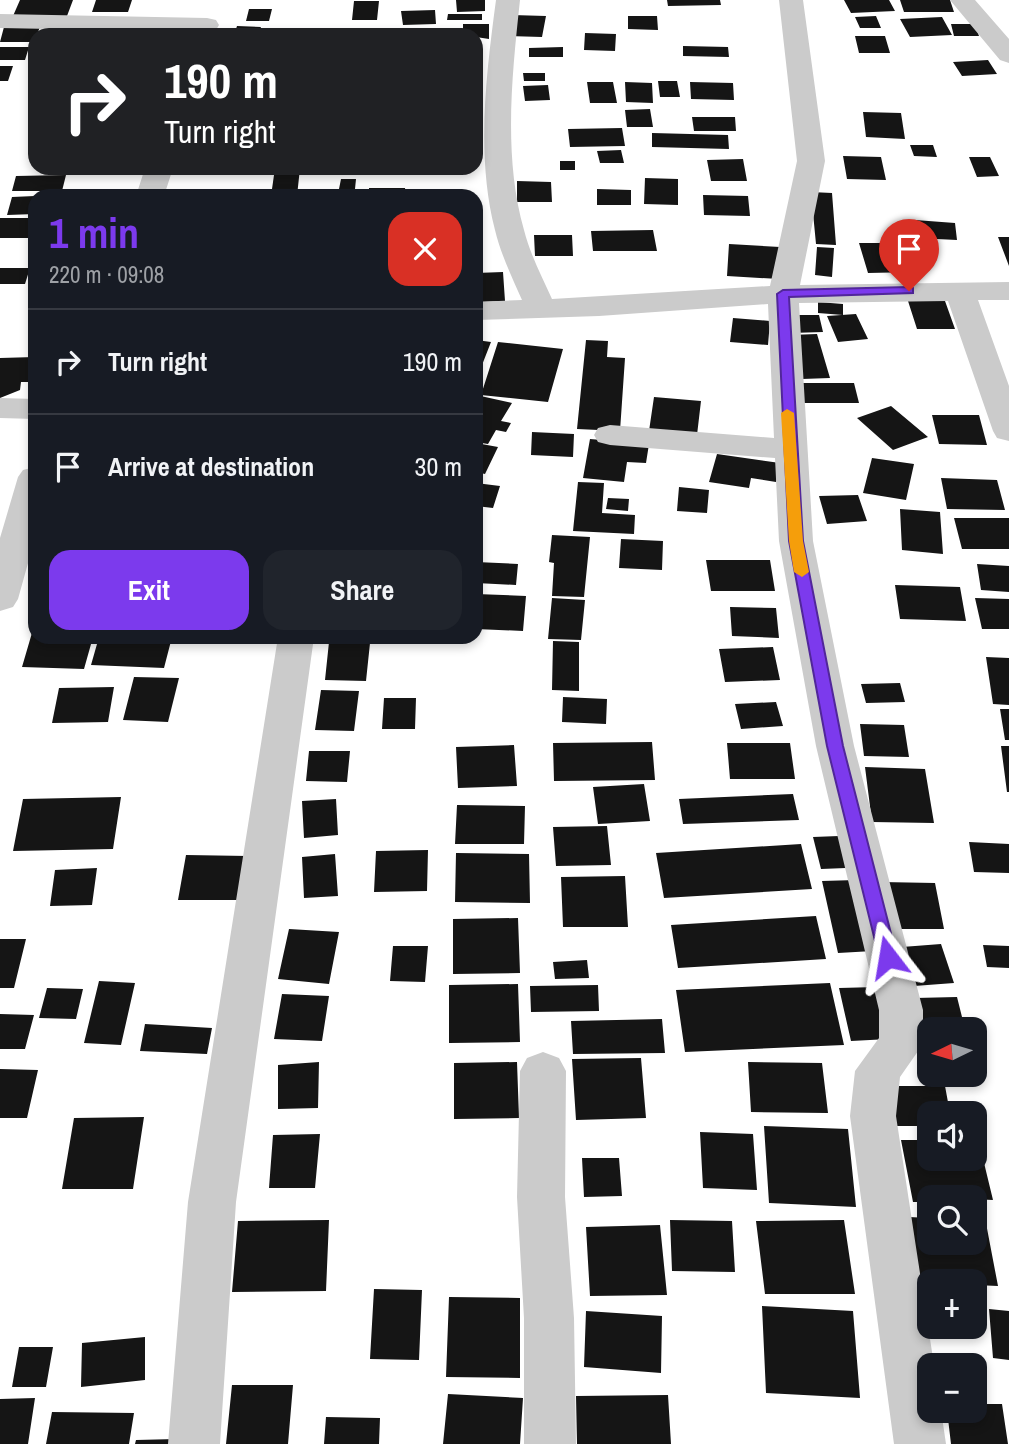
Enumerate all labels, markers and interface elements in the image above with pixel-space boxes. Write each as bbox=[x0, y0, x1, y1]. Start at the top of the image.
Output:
text: 190 m bbox=[164, 47, 278, 113]
icon: right bbox=[49, 56, 140, 147]
text: Turn right bbox=[164, 110, 276, 153]
text: 1 min bbox=[49, 205, 139, 261]
button: close bbox=[388, 212, 462, 286]
pin bbox=[879, 219, 939, 291]
icon: arrive bbox=[890, 230, 928, 268]
text: 220 m · 09:08 bbox=[49, 259, 164, 290]
icon: right bbox=[49, 343, 87, 381]
text: Turn right bbox=[108, 344, 207, 379]
text: 190 m bbox=[403, 344, 462, 379]
icon: arrive bbox=[49, 448, 87, 486]
text: Arrive at destination bbox=[108, 449, 314, 484]
text: 30 m bbox=[415, 449, 462, 484]
button: Exit bbox=[49, 550, 249, 630]
button: Share bbox=[263, 550, 462, 630]
position arrow bbox=[851, 920, 925, 994]
north arrow bbox=[917, 1017, 987, 1087]
map controls bbox=[917, 1017, 987, 1423]
button: sound bbox=[917, 1101, 987, 1171]
button: search bbox=[917, 1185, 987, 1255]
button: + bbox=[917, 1269, 987, 1339]
button: − bbox=[917, 1353, 987, 1423]

